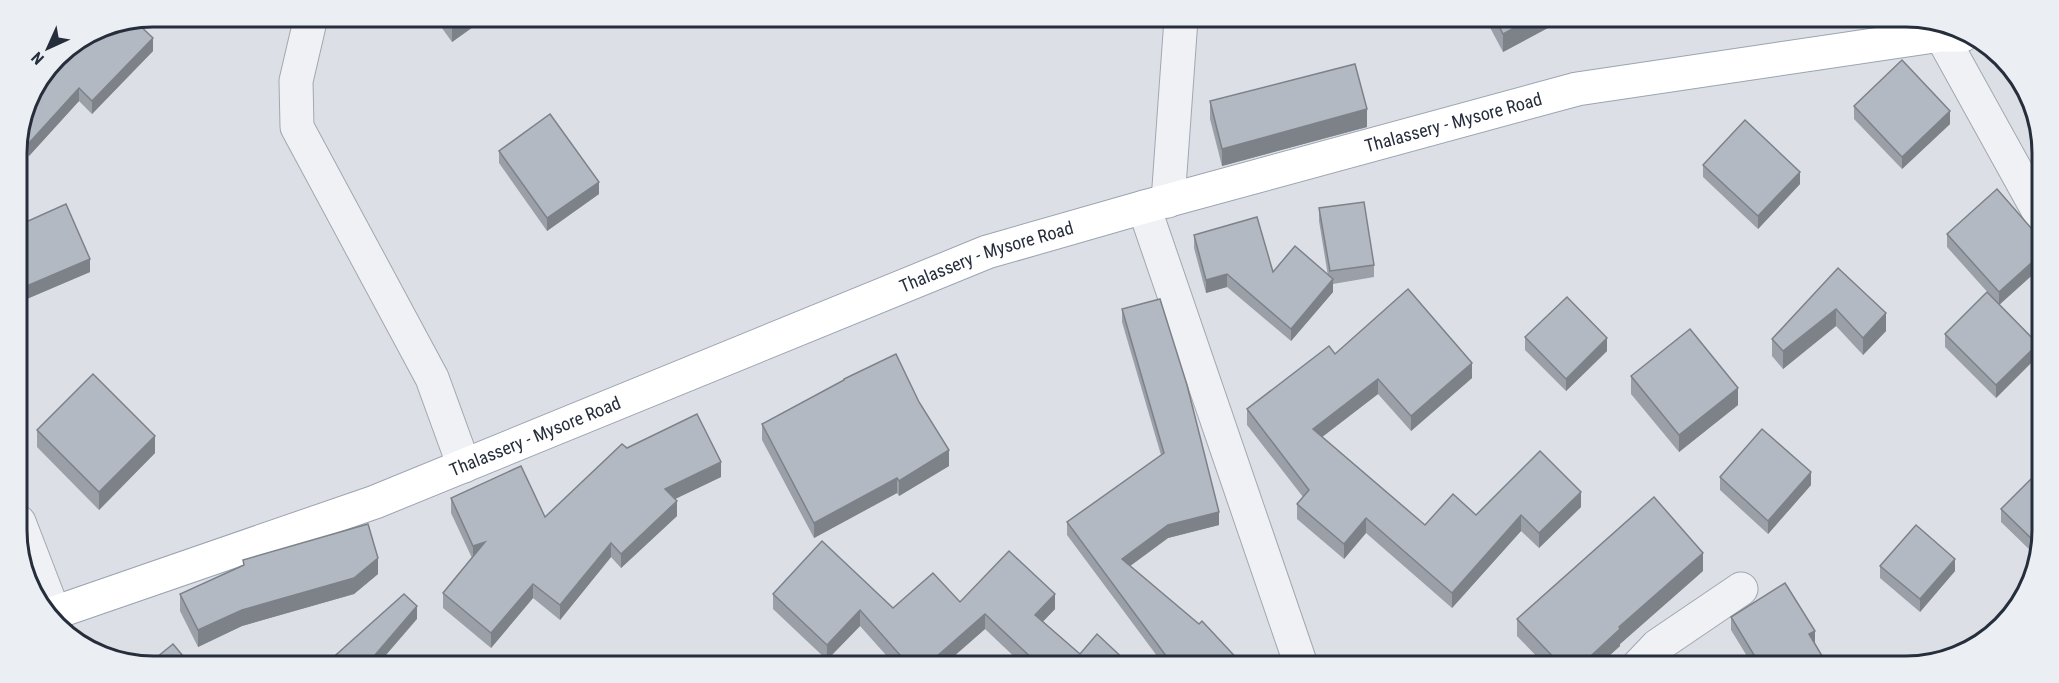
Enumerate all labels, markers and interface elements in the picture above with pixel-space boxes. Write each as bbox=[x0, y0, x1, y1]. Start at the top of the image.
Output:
north arrow bbox=[18, 18, 78, 78]
text: N bbox=[28, 48, 48, 68]
street label: Thalassery - Mysore Road bbox=[1362, 88, 1544, 156]
street label: Thalassery - Mysore Road bbox=[896, 217, 1076, 297]
street label: Thalassery - Mysore Road bbox=[446, 392, 624, 480]

